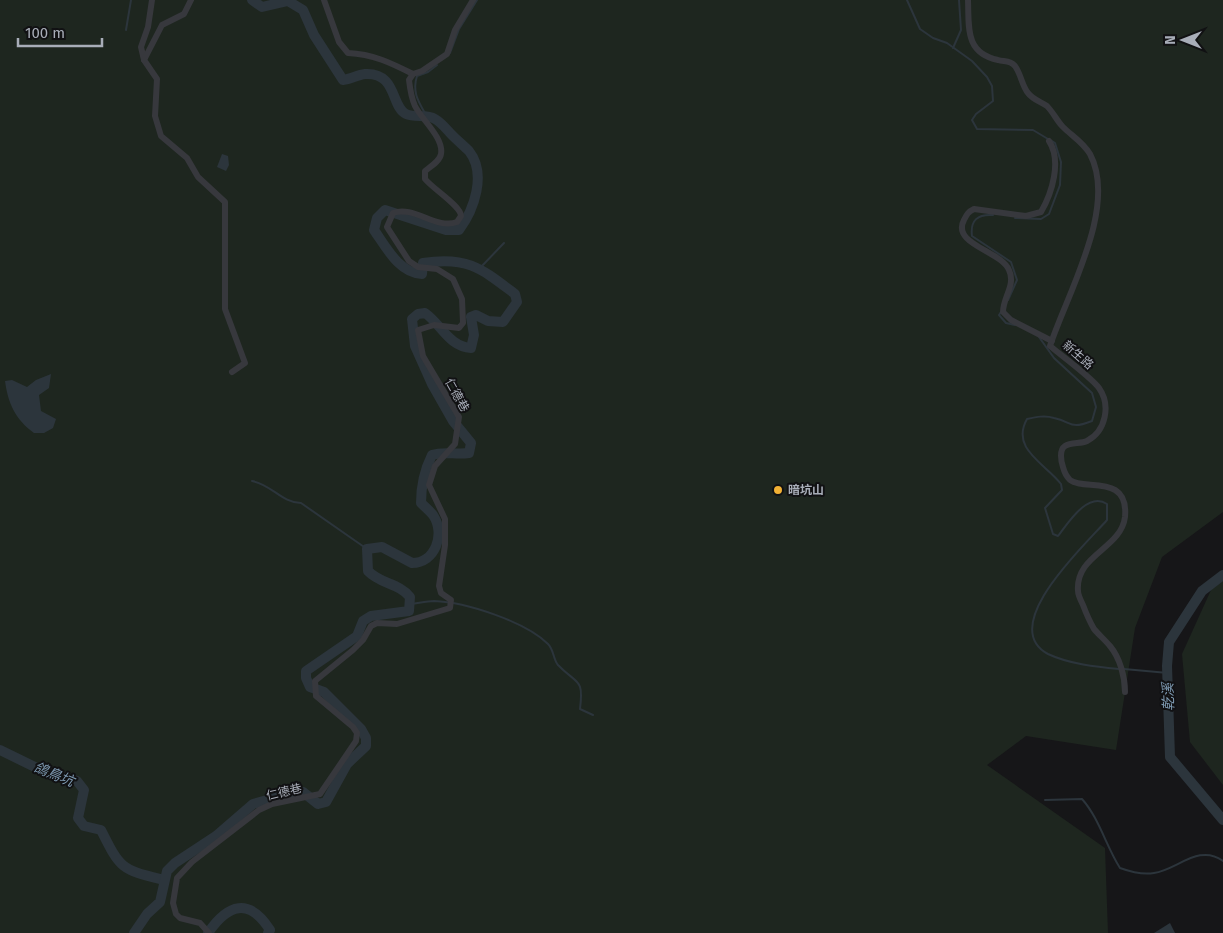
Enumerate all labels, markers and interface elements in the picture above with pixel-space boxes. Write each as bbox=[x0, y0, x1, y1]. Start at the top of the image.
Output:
scale bar bbox=[18, 15, 101, 47]
north arrow bbox=[1158, 15, 1208, 65]
text: 100 m bbox=[25, 24, 65, 42]
text: N bbox=[1162, 35, 1179, 45]
street label: 新生路 bbox=[1060, 338, 1096, 372]
street label: 仁德巷 bbox=[442, 376, 472, 414]
place label: 暗坑山 bbox=[788, 483, 824, 497]
marker: 暗坑山 bbox=[772, 484, 784, 496]
water label: 乾溪 bbox=[1159, 681, 1177, 711]
water label: 鴿鳥坑 bbox=[31, 759, 78, 791]
street label: 仁德巷 bbox=[265, 781, 303, 803]

